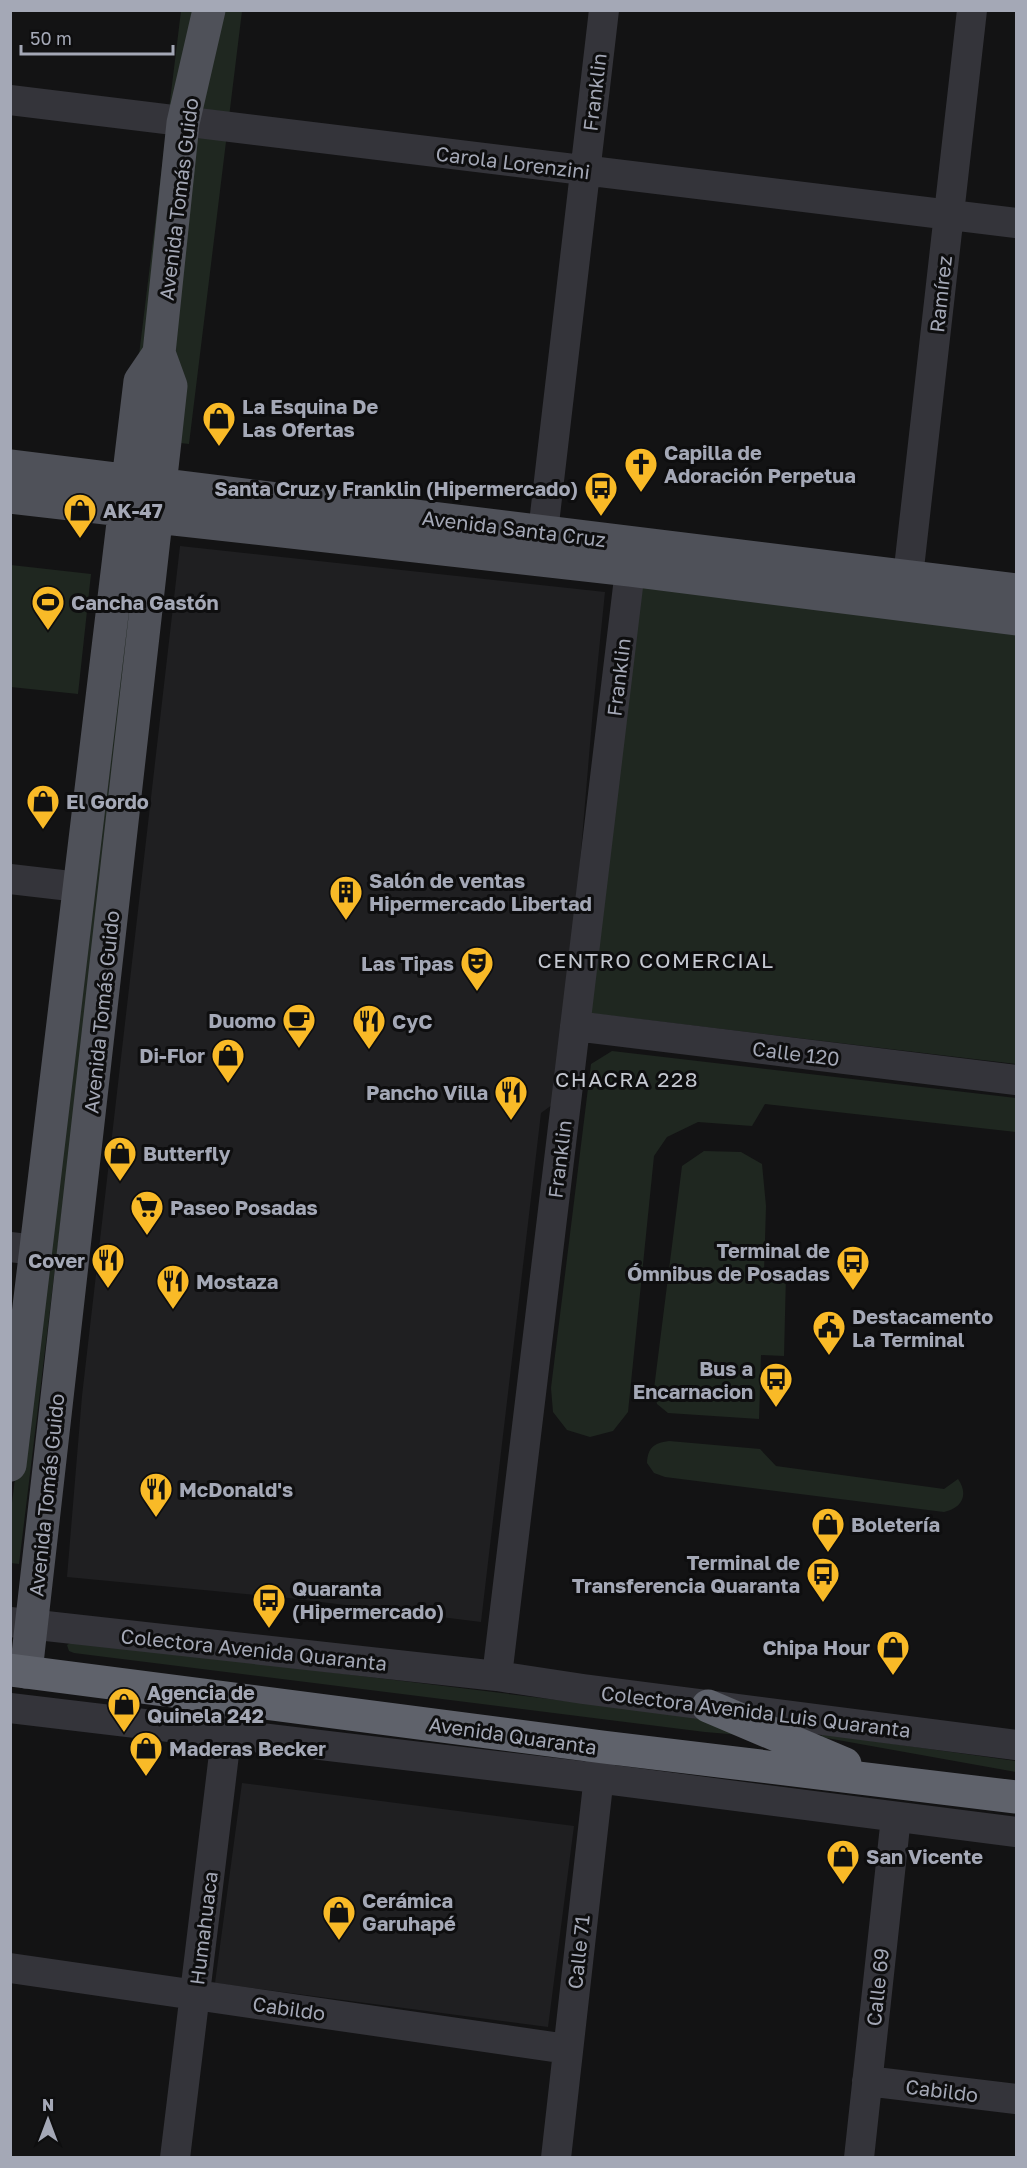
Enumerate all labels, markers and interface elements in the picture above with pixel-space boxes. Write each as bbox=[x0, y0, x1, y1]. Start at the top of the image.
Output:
scale bar bbox=[21, 18, 172, 56]
text: 50 m bbox=[30, 27, 72, 49]
street label: Franklin bbox=[577, 52, 611, 132]
street label: Avenida Tomás Guido bbox=[154, 96, 202, 302]
street label: Carola Lorenzini bbox=[435, 141, 591, 183]
street label: Ramírez bbox=[924, 254, 956, 334]
place label: La Esquina De Las Ofertas bbox=[242, 394, 379, 441]
shop icon: La Esquina De Las Ofertas bbox=[201, 400, 237, 447]
place label: Capilla de Adoración Perpetua bbox=[664, 440, 856, 487]
church icon: Capilla de Adoración Perpetua bbox=[623, 446, 659, 493]
bus stop icon: Santa Cruz y Franklin (Hipermercado) bbox=[583, 470, 619, 517]
place label: Santa Cruz y Franklin (Hipermercado) bbox=[214, 476, 578, 500]
shop icon: AK-47 bbox=[62, 492, 98, 539]
place label: AK-47 bbox=[103, 498, 163, 522]
street label: Avenida Santa Cruz bbox=[421, 505, 607, 551]
sports icon: Cancha Gastón bbox=[30, 584, 66, 631]
place label: Cancha Gastón bbox=[71, 590, 219, 614]
street label: Franklin bbox=[601, 637, 635, 717]
shop icon: El Gordo bbox=[25, 783, 61, 830]
place label: El Gordo bbox=[66, 789, 149, 813]
place label: Salón de ventas Hipermercado Libertad bbox=[369, 868, 592, 915]
building icon: Salón de ventas Hipermercado Libertad bbox=[328, 874, 364, 921]
street label: Avenida Tomás Guido bbox=[78, 909, 124, 1115]
theatre icon: Las Tipas bbox=[459, 945, 495, 992]
district label: CENTRO COMERCIAL bbox=[537, 947, 775, 973]
place label: Las Tipas bbox=[361, 951, 454, 975]
cafe icon: Duomo bbox=[281, 1002, 317, 1049]
restaurant icon: CyC bbox=[351, 1003, 387, 1050]
place label: Duomo bbox=[208, 1008, 276, 1032]
place label: CyC bbox=[392, 1009, 432, 1033]
street label: Calle 120 bbox=[751, 1036, 841, 1070]
shop icon: Di-Flor bbox=[210, 1037, 246, 1084]
place label: Di-Flor bbox=[139, 1043, 205, 1067]
district label: CHACRA 228 bbox=[555, 1066, 699, 1092]
restaurant icon: Pancho Villa bbox=[493, 1074, 529, 1121]
place label: Pancho Villa bbox=[366, 1080, 488, 1104]
street label: Franklin bbox=[542, 1119, 576, 1199]
shop icon: Butterfly bbox=[102, 1135, 138, 1182]
place label: Butterfly bbox=[143, 1141, 230, 1165]
supermarket icon: Paseo Posadas bbox=[129, 1189, 165, 1236]
place label: Paseo Posadas bbox=[170, 1195, 318, 1219]
place label: Terminal de Ómnibus de Posadas bbox=[627, 1238, 830, 1285]
restaurant icon: Cover bbox=[90, 1242, 126, 1289]
bus stop icon: Terminal de Ómnibus de Posadas bbox=[835, 1244, 871, 1291]
place label: Cover bbox=[28, 1248, 85, 1272]
restaurant icon: Mostaza bbox=[155, 1263, 191, 1310]
place label: Mostaza bbox=[196, 1269, 278, 1293]
place label: Destacamento La Terminal bbox=[852, 1304, 993, 1351]
public building icon: Destacamento La Terminal bbox=[811, 1309, 847, 1356]
place label: Bus a Encarnacion bbox=[633, 1356, 753, 1403]
bus stop icon: Bus a Encarnacion bbox=[758, 1361, 794, 1408]
street label: Avenida Tomás Guido bbox=[23, 1392, 69, 1598]
restaurant icon: McDonald's bbox=[138, 1471, 174, 1518]
place label: McDonald's bbox=[179, 1477, 293, 1501]
shop icon: Boletería bbox=[810, 1506, 846, 1553]
place label: Boletería bbox=[851, 1512, 940, 1536]
place label: Terminal de Transferencia Quaranta bbox=[572, 1550, 800, 1597]
bus stop icon: Terminal de Transferencia Quaranta bbox=[805, 1556, 841, 1603]
place label: Quaranta (Hipermercado) bbox=[292, 1576, 444, 1623]
bus stop icon: Quaranta (Hipermercado) bbox=[251, 1582, 287, 1629]
street label: Colectora Avenida Quaranta bbox=[120, 1623, 388, 1675]
shop icon: Chipa Hour bbox=[875, 1629, 911, 1676]
place label: Chipa Hour bbox=[762, 1635, 870, 1659]
place label: Agencia de Quinela 242 bbox=[147, 1680, 264, 1727]
street label: Colectora Avenida Luis Quaranta bbox=[600, 1680, 912, 1742]
shop icon: Agencia de Quinela 242 bbox=[106, 1686, 142, 1733]
street label: Avenida Quaranta bbox=[427, 1711, 599, 1759]
shop icon: Maderas Becker bbox=[128, 1730, 164, 1777]
place label: Maderas Becker bbox=[169, 1736, 326, 1760]
shop icon: San Vicente bbox=[825, 1838, 861, 1885]
place label: San Vicente bbox=[866, 1844, 983, 1868]
street label: Humahuaca bbox=[184, 1870, 222, 1986]
place label: Cerámica Garuhapé bbox=[362, 1888, 456, 1935]
shop icon: Cerámica Garuhapé bbox=[321, 1894, 357, 1941]
street label: Calle 71 bbox=[562, 1913, 594, 1990]
street label: Calle 69 bbox=[861, 1947, 893, 2027]
street label: Cabildo bbox=[251, 1991, 327, 2025]
street label: Cabildo bbox=[904, 2074, 980, 2106]
north arrow bbox=[18, 2090, 78, 2150]
text: N bbox=[42, 2095, 54, 2115]

